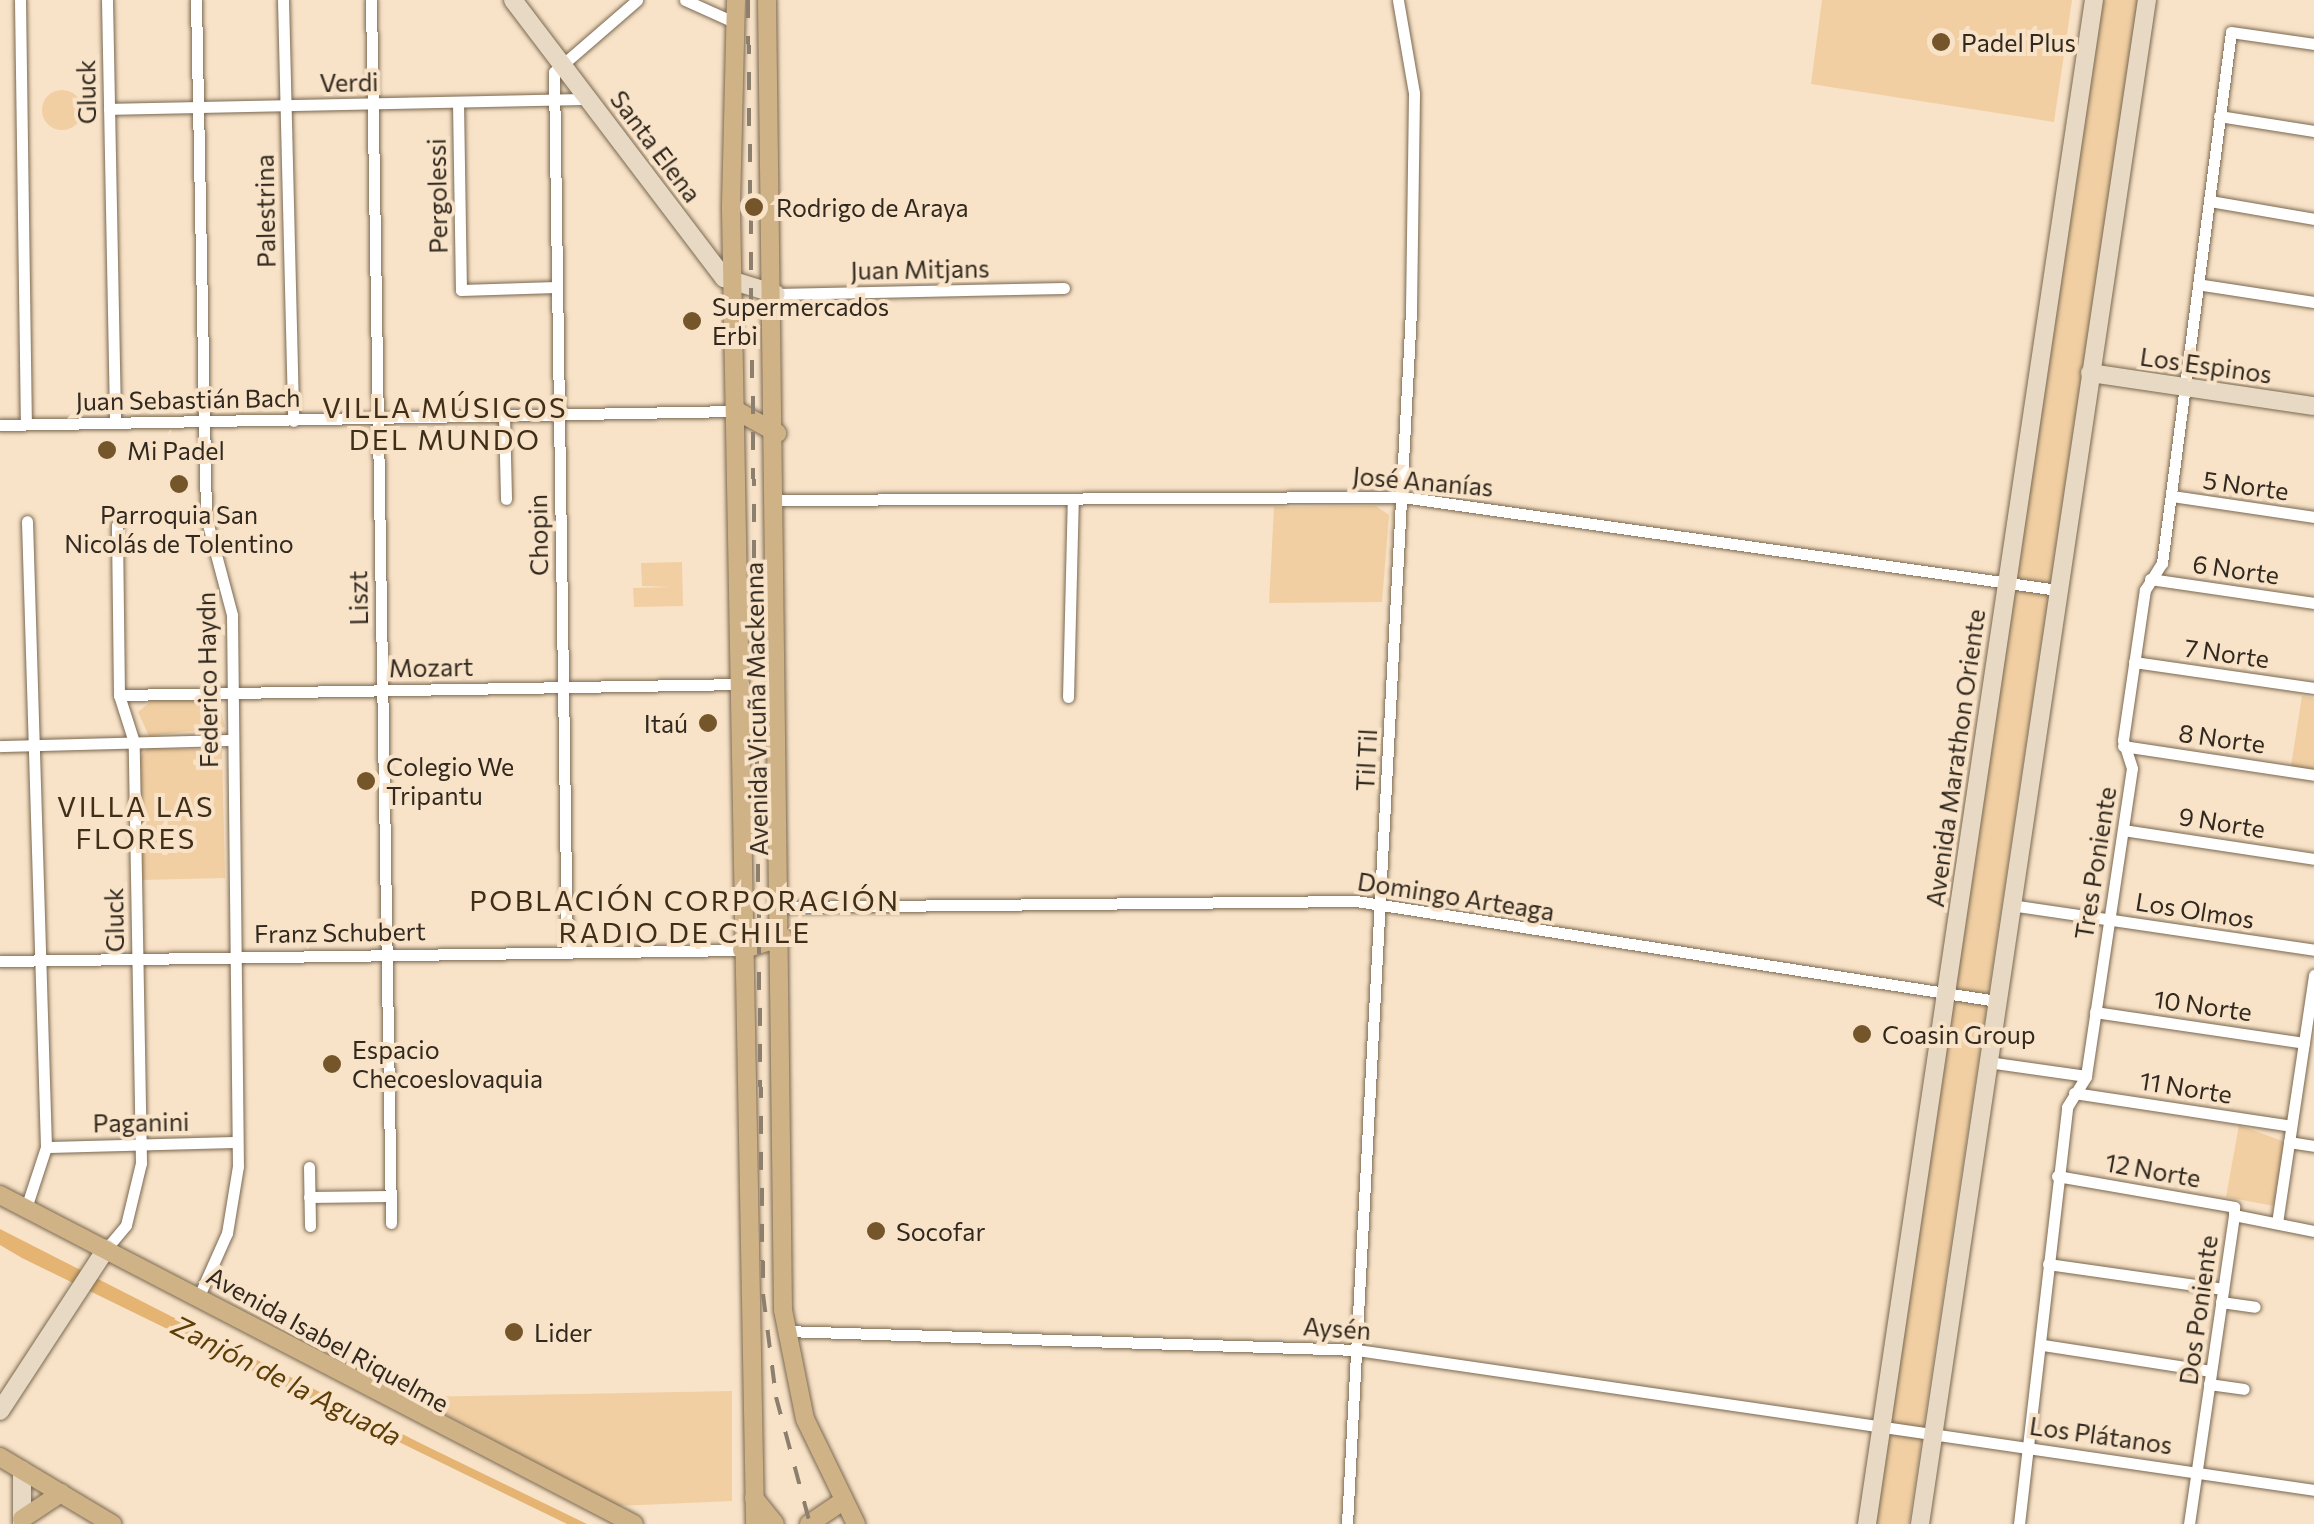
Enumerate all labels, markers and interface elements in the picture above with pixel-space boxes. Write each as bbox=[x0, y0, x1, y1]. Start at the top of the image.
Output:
place label: Padel Plus bbox=[1961, 27, 2076, 57]
marker: Padel Plus bbox=[1930, 31, 1952, 53]
street label: Gluck bbox=[70, 59, 102, 125]
street label: Verdi bbox=[319, 66, 379, 98]
street label: Santa Elena bbox=[604, 84, 708, 208]
street label: Pergolessi bbox=[421, 138, 453, 254]
street label: Palestrina bbox=[249, 154, 281, 268]
place label: Rodrigo de Araya bbox=[776, 192, 969, 222]
marker: Rodrigo de Araya bbox=[741, 194, 767, 220]
street label: Juan Mitjans bbox=[850, 253, 990, 285]
place label: Supermercados Erbi bbox=[712, 292, 889, 351]
marker: Supermercados Erbi bbox=[681, 310, 703, 332]
street label: Los Espinos bbox=[2138, 341, 2274, 389]
street label: Juan Sebastián Bach bbox=[75, 382, 301, 416]
district label: VILLA MÚSICOS DEL MUNDO bbox=[322, 390, 568, 456]
place label: Mi Padel bbox=[127, 435, 225, 465]
marker: Mi Padel bbox=[96, 439, 118, 461]
street label: José Ananías bbox=[1351, 460, 1495, 502]
street label: 5 Norte bbox=[2201, 464, 2291, 506]
marker: Parroquia San Nicolás de Tolentino bbox=[168, 473, 190, 495]
street label: Chopin bbox=[522, 494, 554, 576]
place label: Parroquia San Nicolás de Tolentino bbox=[64, 500, 294, 559]
street label: 6 Norte bbox=[2191, 548, 2281, 590]
street label: Avenida Vicuña Mackenna bbox=[738, 562, 774, 856]
street label: Liszt bbox=[343, 570, 373, 626]
street label: Federico Haydn bbox=[190, 592, 224, 768]
street label: Avenida Marathon Oriente bbox=[1919, 607, 1991, 909]
street label: 7 Norte bbox=[2183, 632, 2271, 674]
street label: Mozart bbox=[388, 651, 474, 683]
place label: Itaú bbox=[644, 708, 688, 738]
marker: Itaú bbox=[697, 712, 719, 734]
street label: 8 Norte bbox=[2177, 717, 2267, 759]
street label: Til Til bbox=[1349, 728, 1383, 792]
place label: Colegio We Tripantu bbox=[386, 752, 514, 811]
marker: Colegio We Tripantu bbox=[355, 770, 377, 792]
street label: Tres Poniente bbox=[2068, 784, 2122, 942]
district label: VILLA LAS FLORES bbox=[57, 789, 215, 855]
street label: 9 Norte bbox=[2177, 800, 2267, 844]
street label: Domingo Arteaga bbox=[1355, 866, 1557, 926]
district label: POBLACIÓN CORPORACIÓN RADIO DE CHILE bbox=[469, 883, 901, 949]
street label: Los Olmos bbox=[2133, 886, 2257, 934]
street label: Gluck bbox=[98, 887, 130, 953]
street label: Franz Schubert bbox=[254, 916, 426, 948]
street label: 10 Norte bbox=[2152, 983, 2254, 1027]
place label: Coasin Group bbox=[1882, 1019, 2036, 1049]
marker: Coasin Group bbox=[1851, 1023, 1873, 1045]
place label: Espacio Checoeslovaquia bbox=[352, 1035, 543, 1094]
marker: Espacio Checoeslovaquia bbox=[321, 1053, 343, 1075]
street label: 11 Norte bbox=[2138, 1065, 2234, 1109]
street label: Paganini bbox=[92, 1106, 190, 1138]
street label: 12 Norte bbox=[2103, 1147, 2203, 1193]
place label: Socofar bbox=[896, 1216, 985, 1246]
marker: Socofar bbox=[865, 1220, 887, 1242]
street label: Dos Poniente bbox=[2173, 1233, 2223, 1387]
street label: Avenida Isabel Riquelme bbox=[202, 1260, 454, 1418]
water label: Zanjón de la Aguada bbox=[167, 1308, 407, 1452]
street label: Aysén bbox=[1302, 1311, 1372, 1345]
place label: Lider bbox=[534, 1317, 592, 1347]
marker: Lider bbox=[503, 1321, 525, 1343]
street label: Los Plátanos bbox=[2028, 1410, 2174, 1460]

